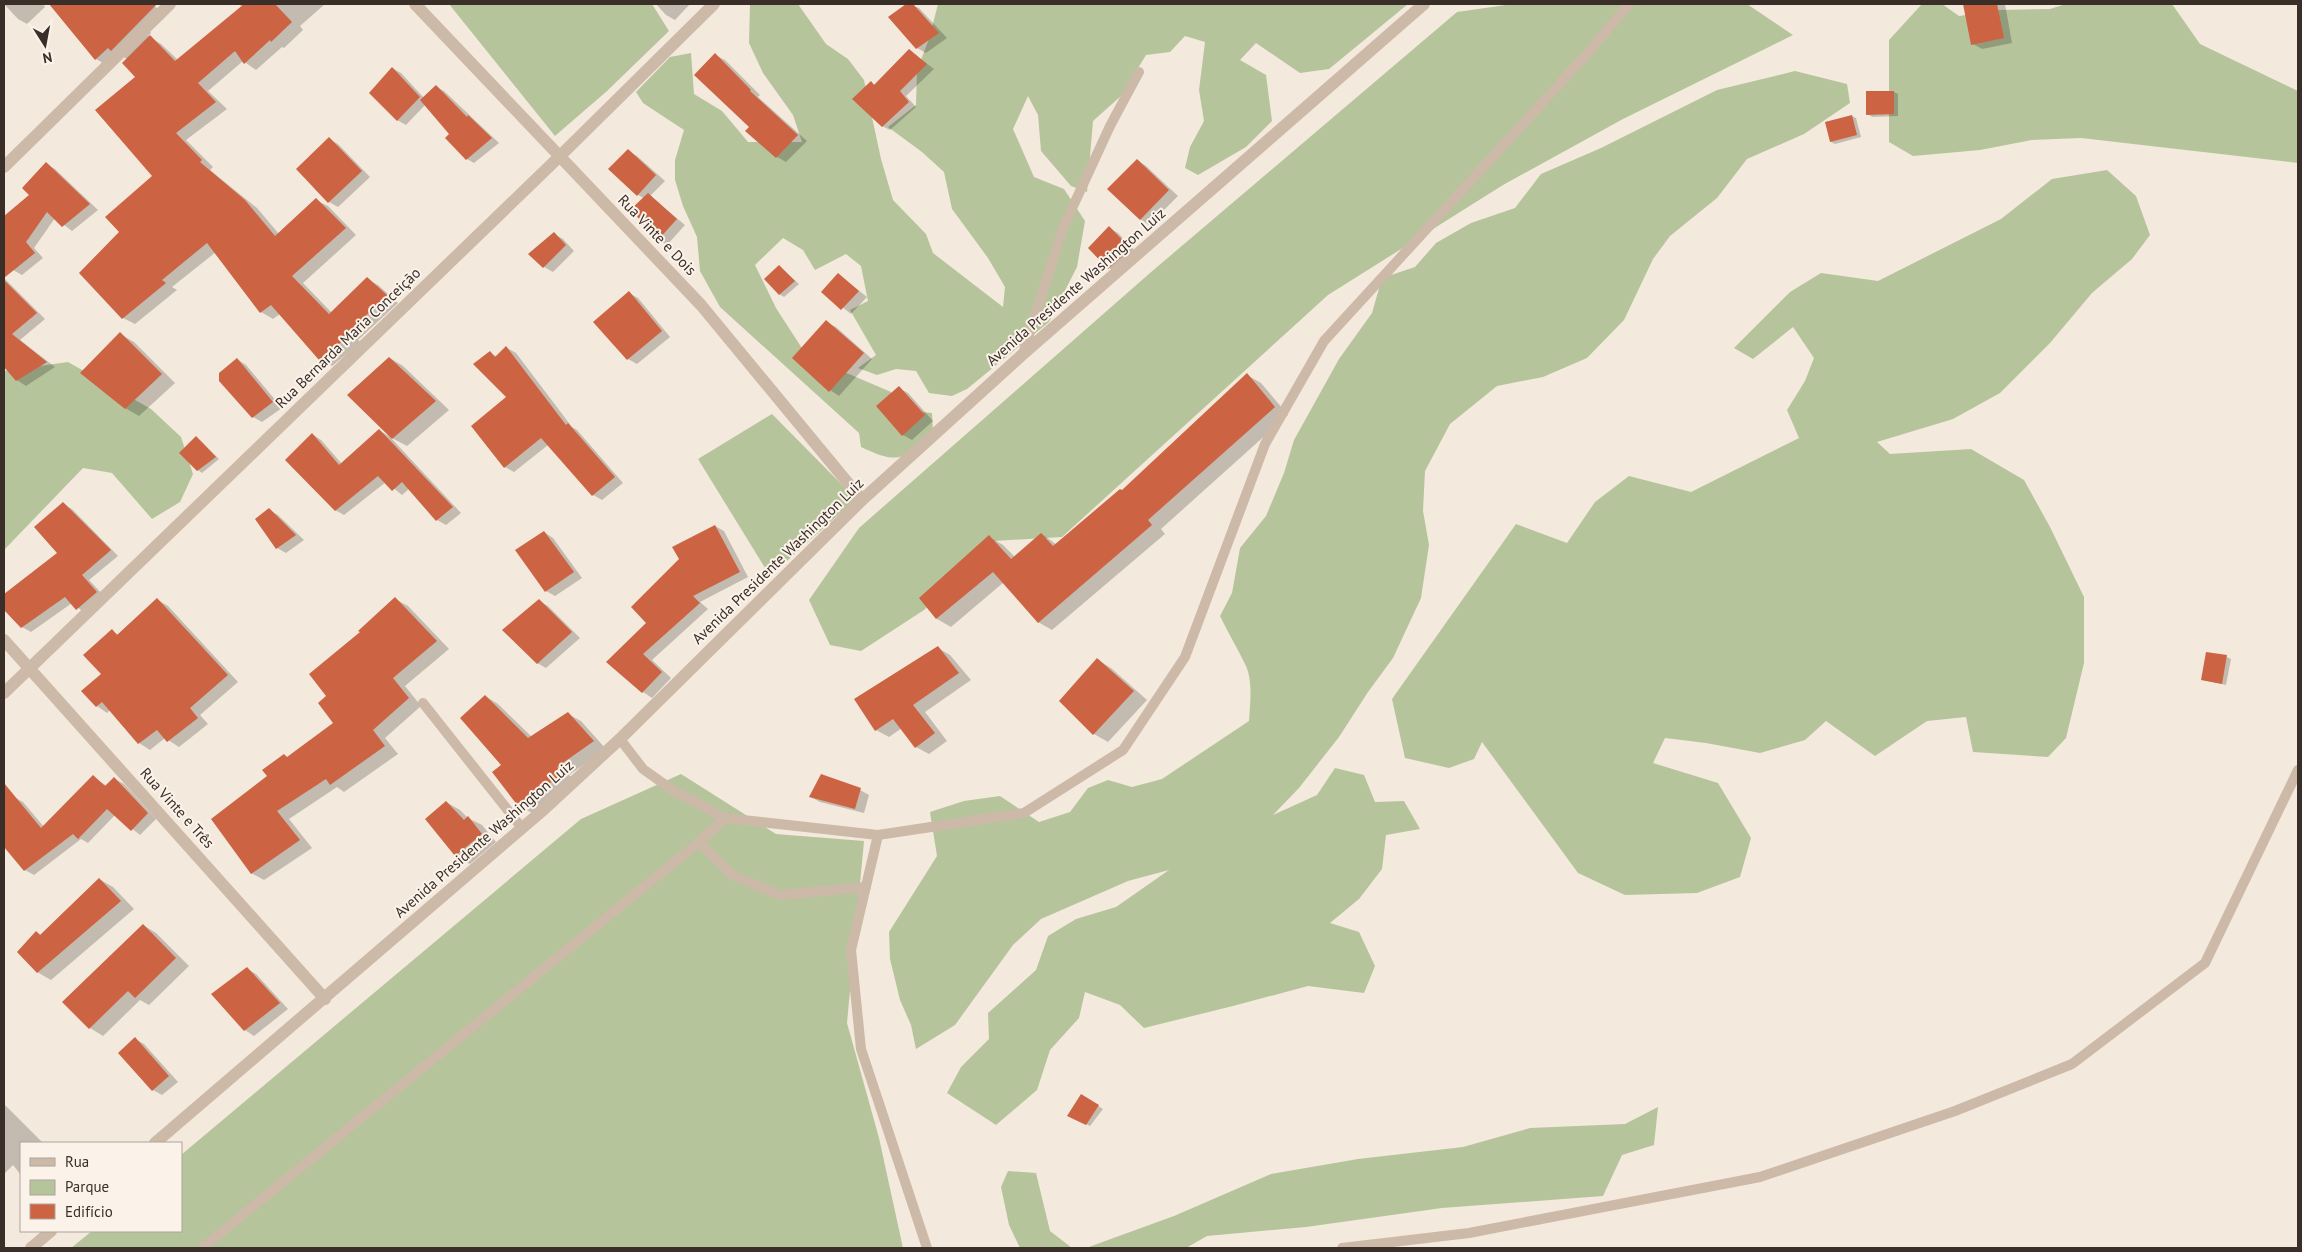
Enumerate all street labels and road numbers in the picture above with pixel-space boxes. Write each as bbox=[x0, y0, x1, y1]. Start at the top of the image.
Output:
street label: Rua Vinte e Dois bbox=[614, 190, 701, 279]
street label: Avenida Presidente Washington Luiz bbox=[982, 204, 1169, 370]
street label: Rua Bernarda Maria Conceição bbox=[271, 263, 424, 412]
street label: Avenida Presidente Washington Luiz bbox=[688, 473, 867, 648]
street label: Avenida Presidente Washington Luiz bbox=[390, 756, 577, 922]
street label: Rua Vinte e Três bbox=[136, 763, 219, 852]

